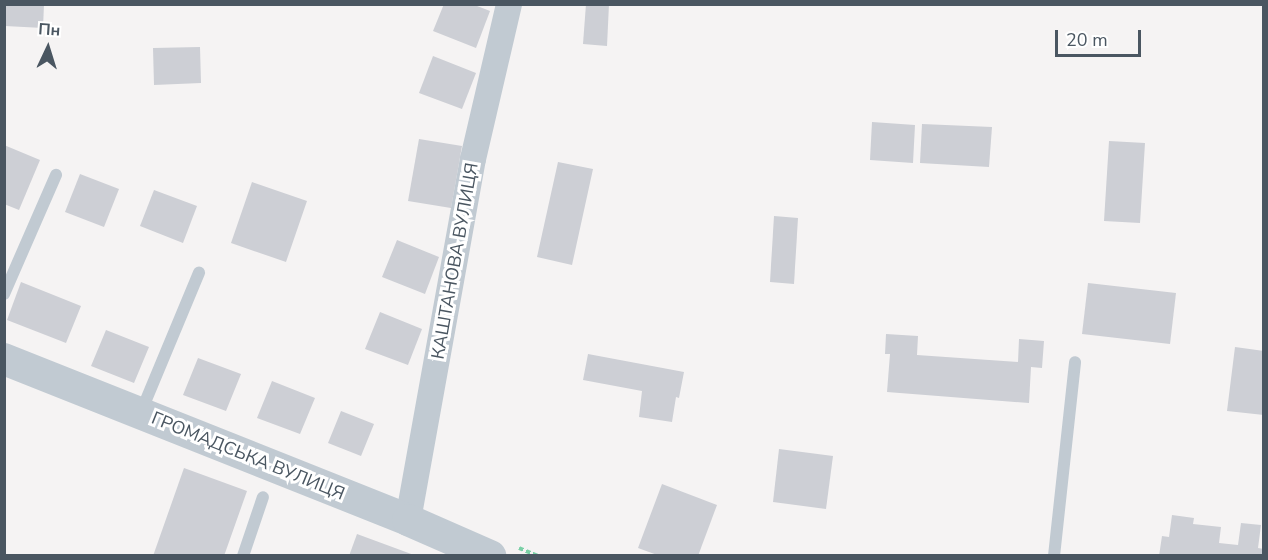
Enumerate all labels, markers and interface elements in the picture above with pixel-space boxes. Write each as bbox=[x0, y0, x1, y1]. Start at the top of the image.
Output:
north arrow bbox=[18, 18, 78, 78]
text: Пн bbox=[37, 18, 61, 42]
scale bar bbox=[1058, 18, 1144, 56]
text: 20 m bbox=[1066, 28, 1108, 52]
street label: КАШТАНОВА ВУЛИЦЯ bbox=[427, 161, 483, 361]
street label: ГРОМАДСЬКА ВУЛИЦЯ bbox=[148, 407, 348, 505]

